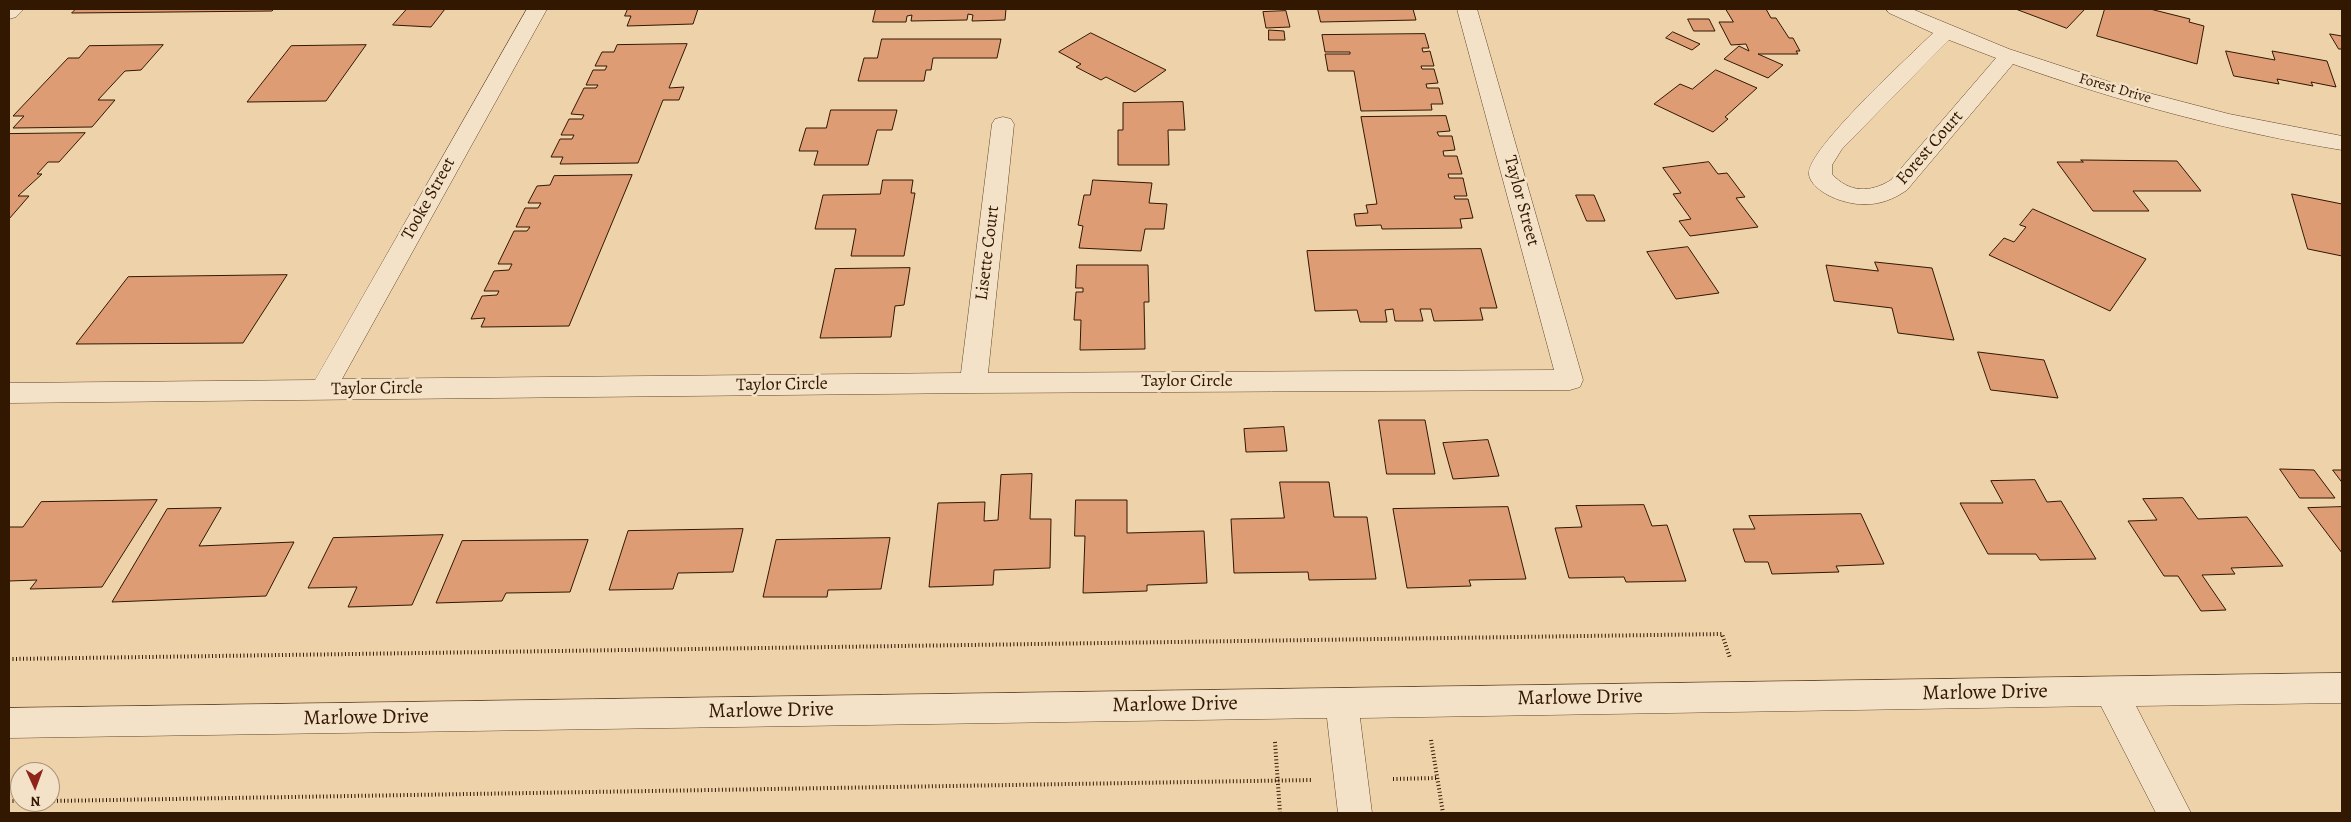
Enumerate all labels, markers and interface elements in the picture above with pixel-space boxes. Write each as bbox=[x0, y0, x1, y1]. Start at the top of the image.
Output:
street label: Forest Drive bbox=[2077, 70, 2153, 108]
street label: Forest Court bbox=[1892, 106, 1968, 190]
street label: Taylor Street bbox=[1499, 153, 1543, 249]
street label: Tooke Street bbox=[397, 154, 461, 244]
street label: Lisette Court bbox=[971, 204, 1005, 302]
street label: Taylor Circle bbox=[1141, 371, 1233, 393]
street label: Taylor Circle bbox=[736, 373, 828, 397]
street label: Taylor Circle bbox=[331, 377, 423, 401]
street label: Marlowe Drive bbox=[1922, 679, 2048, 707]
street label: Marlowe Drive bbox=[1517, 684, 1643, 712]
street label: Marlowe Drive bbox=[1112, 691, 1238, 719]
street label: Marlowe Drive bbox=[708, 697, 834, 725]
street label: Marlowe Drive bbox=[303, 704, 429, 732]
north arrow bbox=[10, 762, 60, 812]
text: N bbox=[30, 792, 41, 811]

